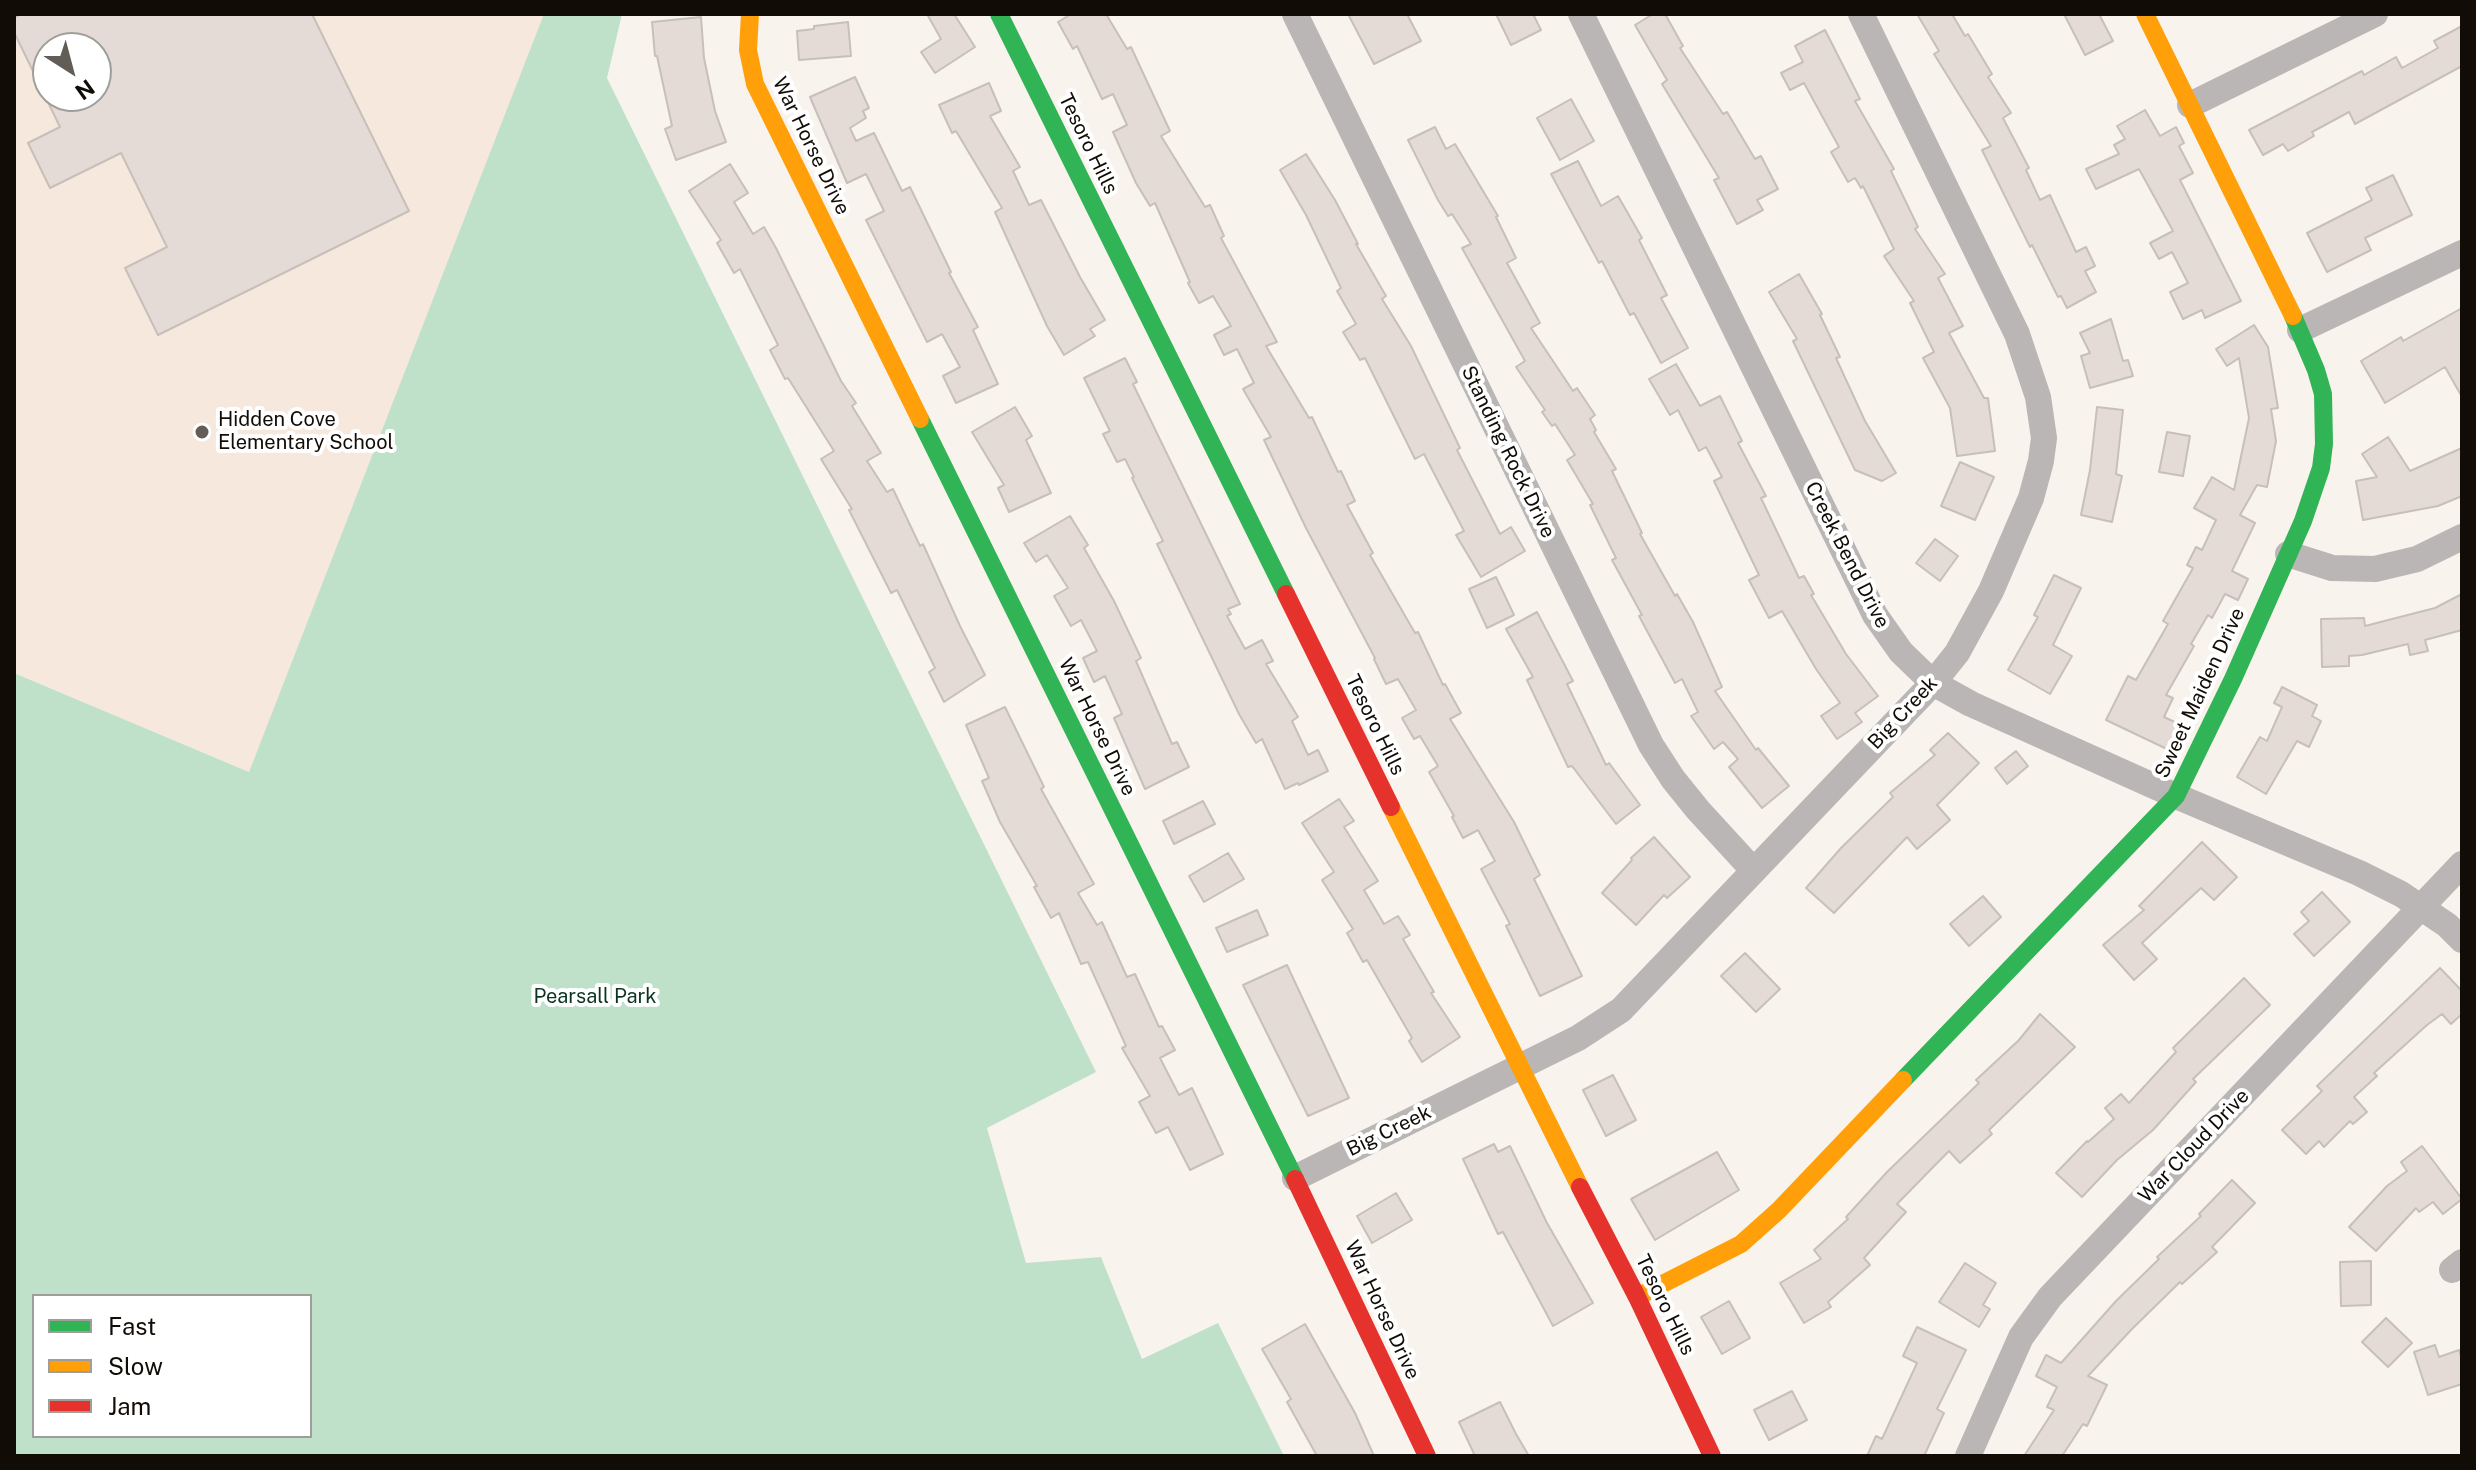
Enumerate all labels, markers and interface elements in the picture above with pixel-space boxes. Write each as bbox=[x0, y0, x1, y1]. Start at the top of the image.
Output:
north arrow bbox=[32, 32, 112, 112]
street label: War Horse Drive bbox=[767, 73, 855, 219]
text: N bbox=[70, 74, 100, 105]
street label: Tesoro Hills bbox=[1053, 90, 1123, 198]
street label: Standing Rock Drive bbox=[1456, 362, 1560, 542]
place label: Hidden Cove Elementary School bbox=[218, 408, 394, 455]
marker: Hidden Cove Elementary School bbox=[193, 423, 211, 441]
street label: Creek Bend Drive bbox=[1800, 478, 1894, 632]
street label: Sweet Maiden Drive bbox=[2150, 604, 2250, 782]
street label: War Horse Drive bbox=[1053, 654, 1141, 800]
street label: Tesoro Hills bbox=[1340, 671, 1410, 779]
street label: Big Creek bbox=[1863, 672, 1943, 754]
park label: Pearsall Park bbox=[533, 985, 657, 1009]
street label: War Cloud Drive bbox=[2134, 1084, 2254, 1208]
street label: Big Creek bbox=[1343, 1100, 1435, 1162]
street label: War Horse Drive bbox=[1339, 1237, 1425, 1383]
street label: Tesoro Hills bbox=[1630, 1251, 1700, 1359]
legend bbox=[32, 1294, 312, 1438]
text: Fast bbox=[108, 1312, 156, 1340]
text: Slow bbox=[108, 1352, 163, 1380]
text: Jam bbox=[108, 1392, 151, 1420]

